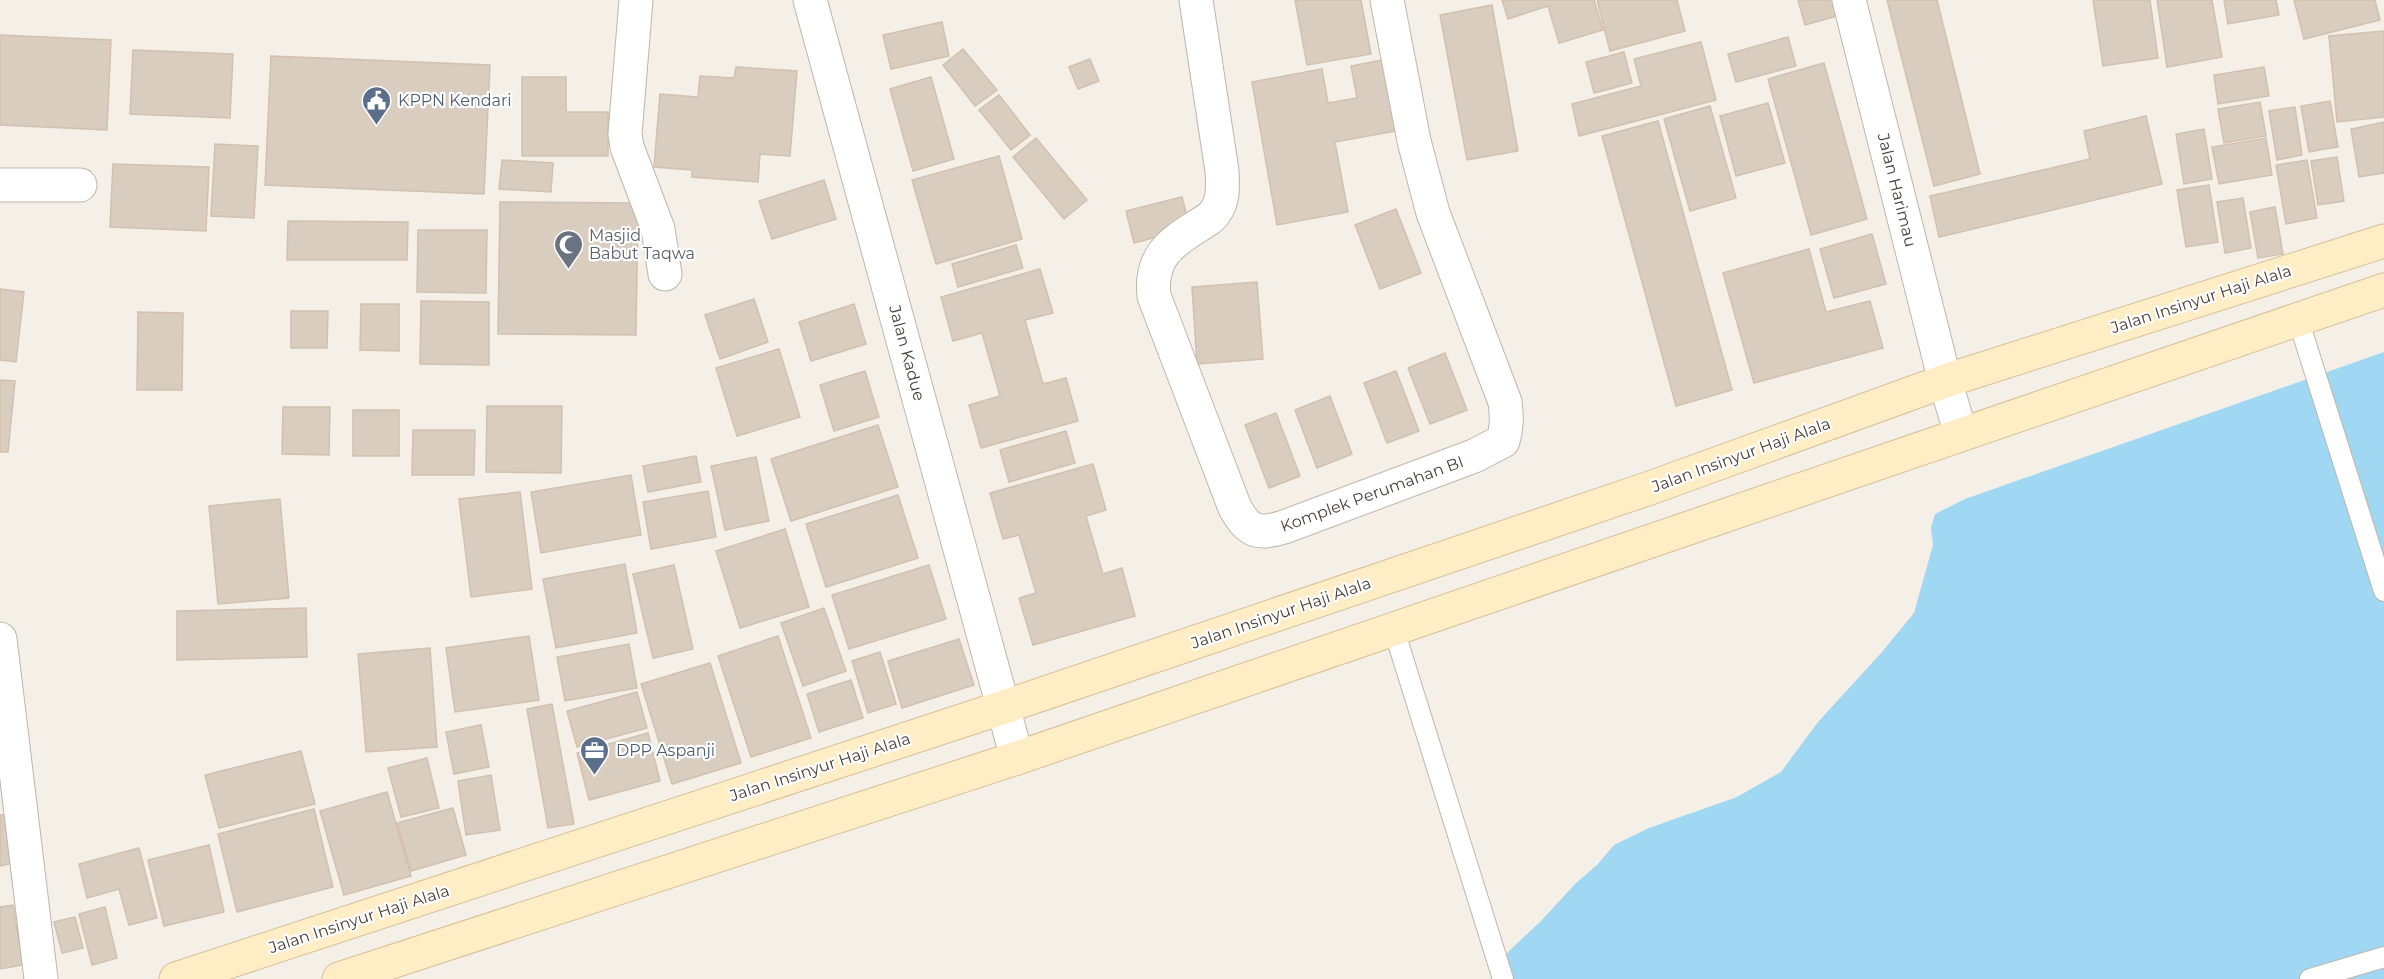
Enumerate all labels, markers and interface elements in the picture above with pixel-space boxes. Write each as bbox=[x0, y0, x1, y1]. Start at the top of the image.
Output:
public building icon: KPPN Kendari bbox=[361, 84, 393, 126]
place label: KPPN Kendari bbox=[398, 91, 512, 110]
street label: Jalan Harimau bbox=[1873, 130, 1920, 249]
place label: Masjid Babut Taqwa bbox=[589, 226, 695, 263]
mosque icon: Masjid Babut Taqwa bbox=[552, 228, 584, 270]
street label: Jalan Insinyur Haji Alala bbox=[2107, 261, 2294, 338]
street label: Jalan Kadue bbox=[885, 302, 929, 403]
street label: Jalan Insinyur Haji Alala bbox=[1648, 414, 1833, 497]
street label: Komplek Perumahan BI bbox=[1278, 452, 1466, 536]
street label: Jalan Insinyur Haji Alala bbox=[1188, 573, 1373, 653]
street label: Jalan Insinyur Haji Alala bbox=[726, 729, 913, 806]
office icon: DPP Aspanji bbox=[579, 734, 611, 776]
place label: DPP Aspanji bbox=[616, 741, 715, 760]
street label: Jalan Insinyur Haji Alala bbox=[265, 881, 452, 958]

